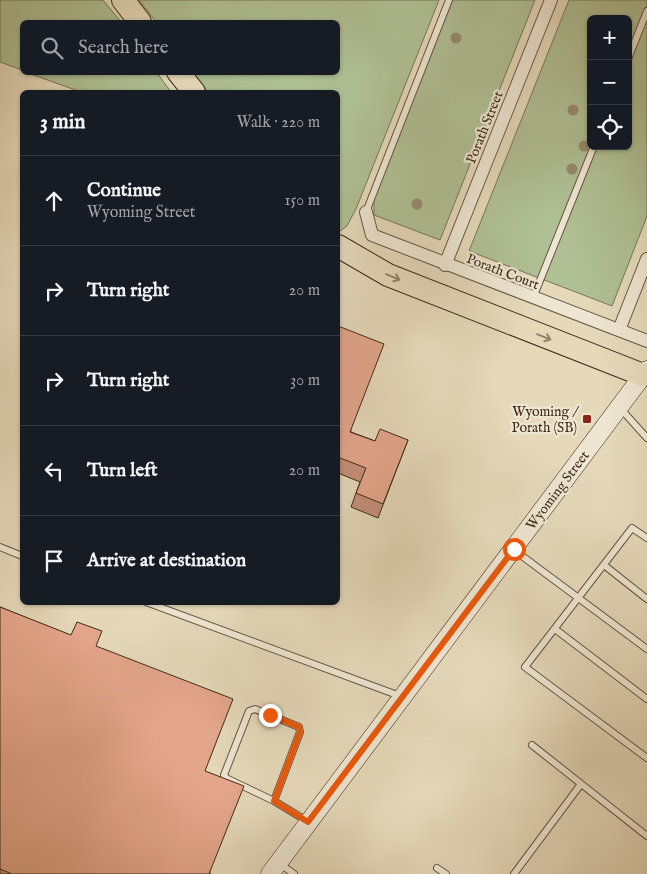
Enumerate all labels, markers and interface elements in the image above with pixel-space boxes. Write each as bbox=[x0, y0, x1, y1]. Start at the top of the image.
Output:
map controls bbox=[587, 15, 632, 150]
button: + bbox=[587, 15, 632, 60]
search box bbox=[20, 20, 340, 75]
icon: search bbox=[38, 34, 66, 62]
text: Search here bbox=[78, 36, 169, 60]
button: − bbox=[587, 60, 632, 105]
street label: Porath Street bbox=[462, 88, 508, 166]
button: locate bbox=[587, 105, 632, 150]
text: 3 min bbox=[40, 109, 85, 136]
text: Walk · 220 m bbox=[237, 113, 320, 133]
text: Continue bbox=[87, 179, 161, 203]
icon: ahead bbox=[40, 187, 68, 215]
text: 150 m bbox=[285, 191, 320, 211]
text: Wyoming Street bbox=[87, 203, 195, 223]
street label: Porath Court bbox=[464, 250, 542, 294]
one-way arrow bbox=[385, 273, 400, 282]
icon: right bbox=[40, 277, 68, 305]
text: Turn right bbox=[87, 279, 169, 303]
text: 20 m bbox=[289, 281, 320, 301]
one-way arrow bbox=[536, 333, 551, 342]
icon: right bbox=[40, 367, 68, 395]
text: Turn right bbox=[87, 369, 169, 393]
text: 30 m bbox=[290, 371, 320, 391]
place label: Wyoming / Porath (SB) bbox=[512, 403, 579, 437]
marker: Wyoming / Porath (SB) bbox=[581, 413, 593, 425]
street label: Wyoming Street bbox=[522, 447, 594, 534]
icon: left bbox=[40, 457, 68, 485]
text: Turn left bbox=[87, 459, 158, 483]
text: 20 m bbox=[289, 461, 320, 481]
route start bbox=[503, 538, 526, 561]
icon: arrive bbox=[40, 547, 68, 575]
text: Arrive at destination bbox=[87, 549, 246, 573]
route end bbox=[259, 704, 282, 727]

